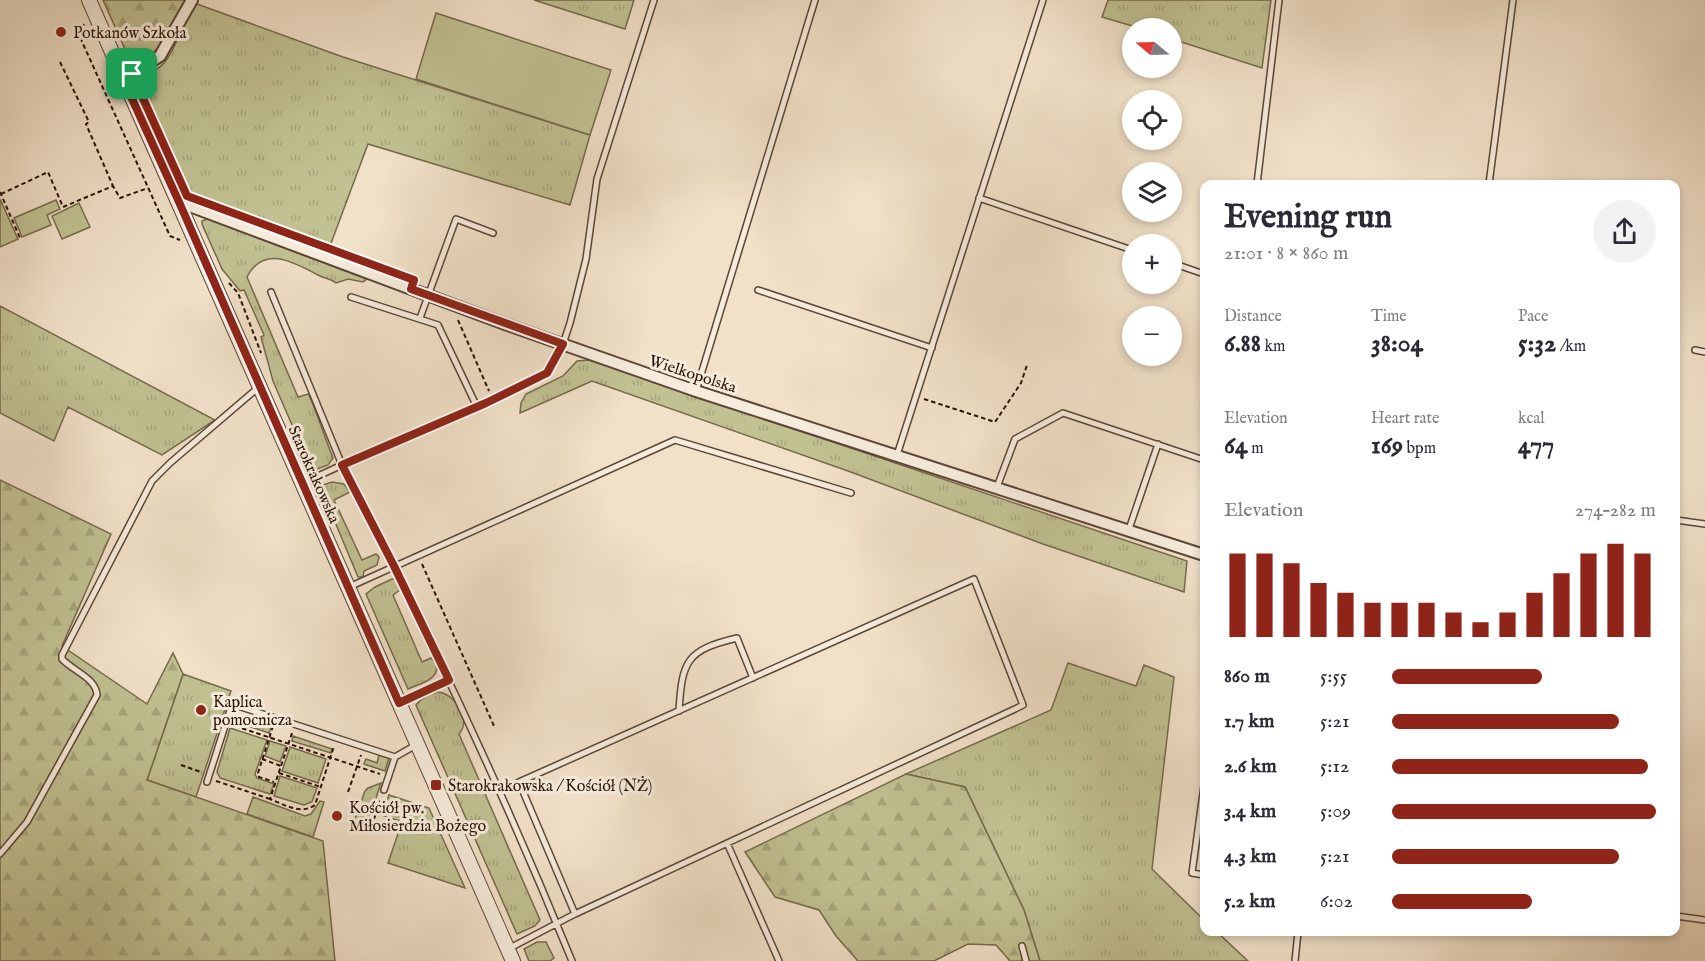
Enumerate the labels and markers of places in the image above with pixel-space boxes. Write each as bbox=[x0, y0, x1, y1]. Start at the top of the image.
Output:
place label: Potkanów Szkoła bbox=[73, 24, 186, 44]
marker: Potkanów Szkoła bbox=[54, 25, 68, 39]
pin bbox=[106, 48, 157, 99]
place label: Kaplica pomocnicza bbox=[213, 693, 292, 731]
marker: Kaplica pomocnicza bbox=[194, 703, 208, 717]
place label: Starokrakowska / Kościół (NŻ) bbox=[448, 775, 652, 797]
marker: Starokrakowska / Kościół (NŻ) bbox=[429, 778, 443, 792]
place label: Kościół pw. Miłosierdzia Bożego bbox=[349, 799, 487, 837]
marker: Kościół pw. Miłosierdzia Bożego bbox=[330, 809, 344, 823]

